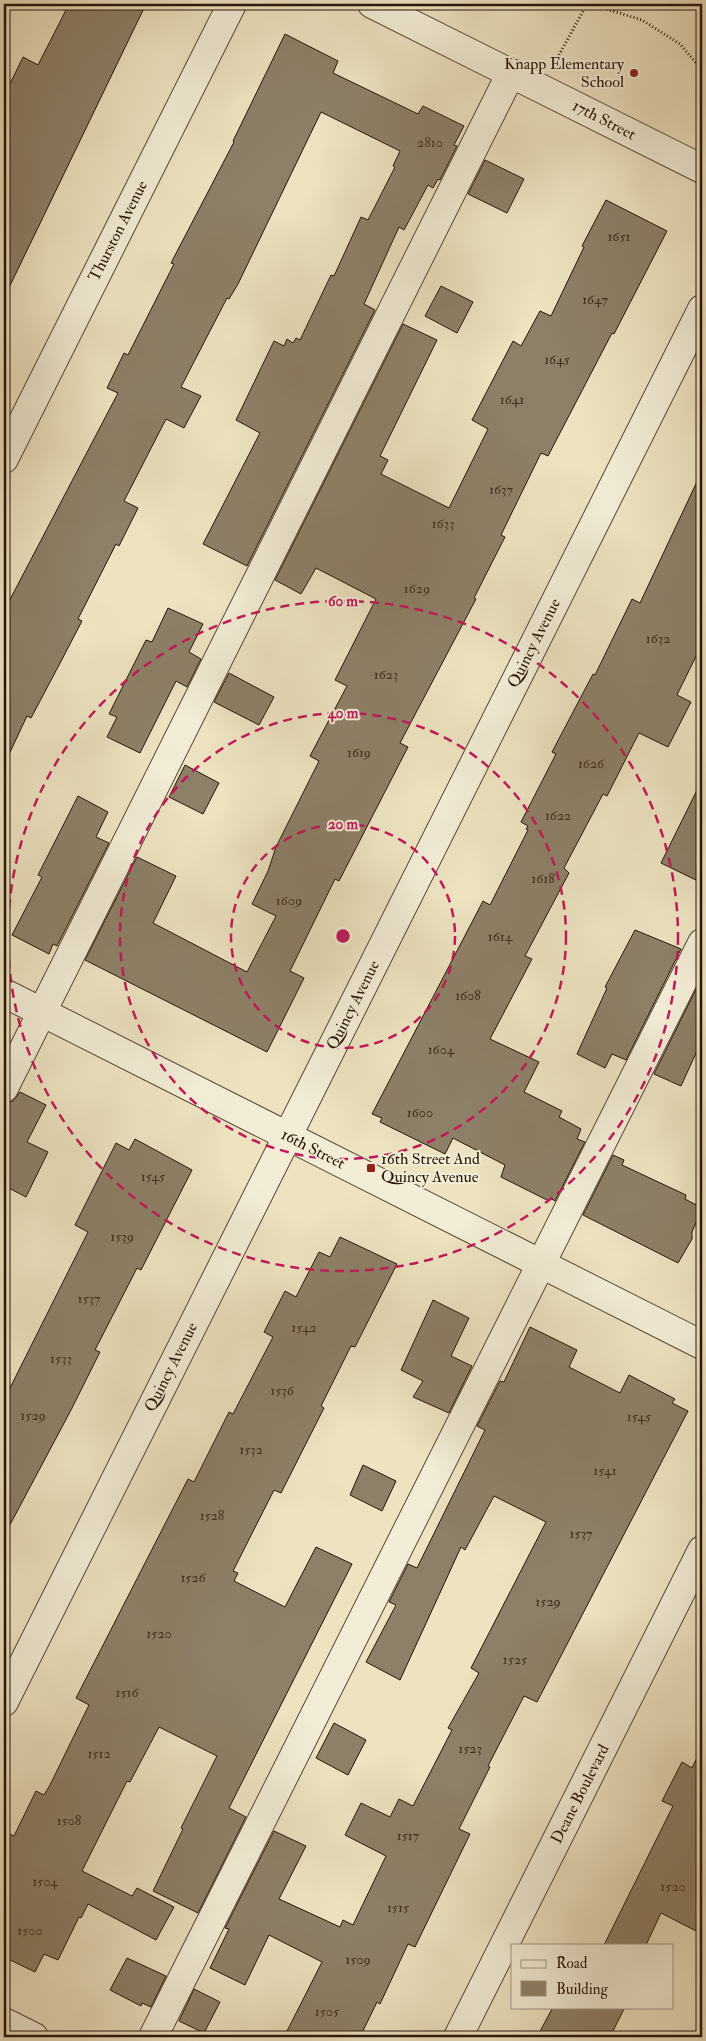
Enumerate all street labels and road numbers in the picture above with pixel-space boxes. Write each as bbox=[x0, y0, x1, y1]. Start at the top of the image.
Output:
street label: 17th Street bbox=[569, 96, 639, 144]
street label: Thurston Avenue bbox=[84, 177, 152, 285]
street label: Quincy Avenue bbox=[503, 595, 565, 691]
street label: Quincy Avenue bbox=[322, 957, 384, 1053]
street label: 16th Street bbox=[278, 1124, 348, 1174]
street label: Quincy Avenue bbox=[140, 1319, 202, 1415]
street label: Deane Boulevard bbox=[546, 1741, 614, 1847]

